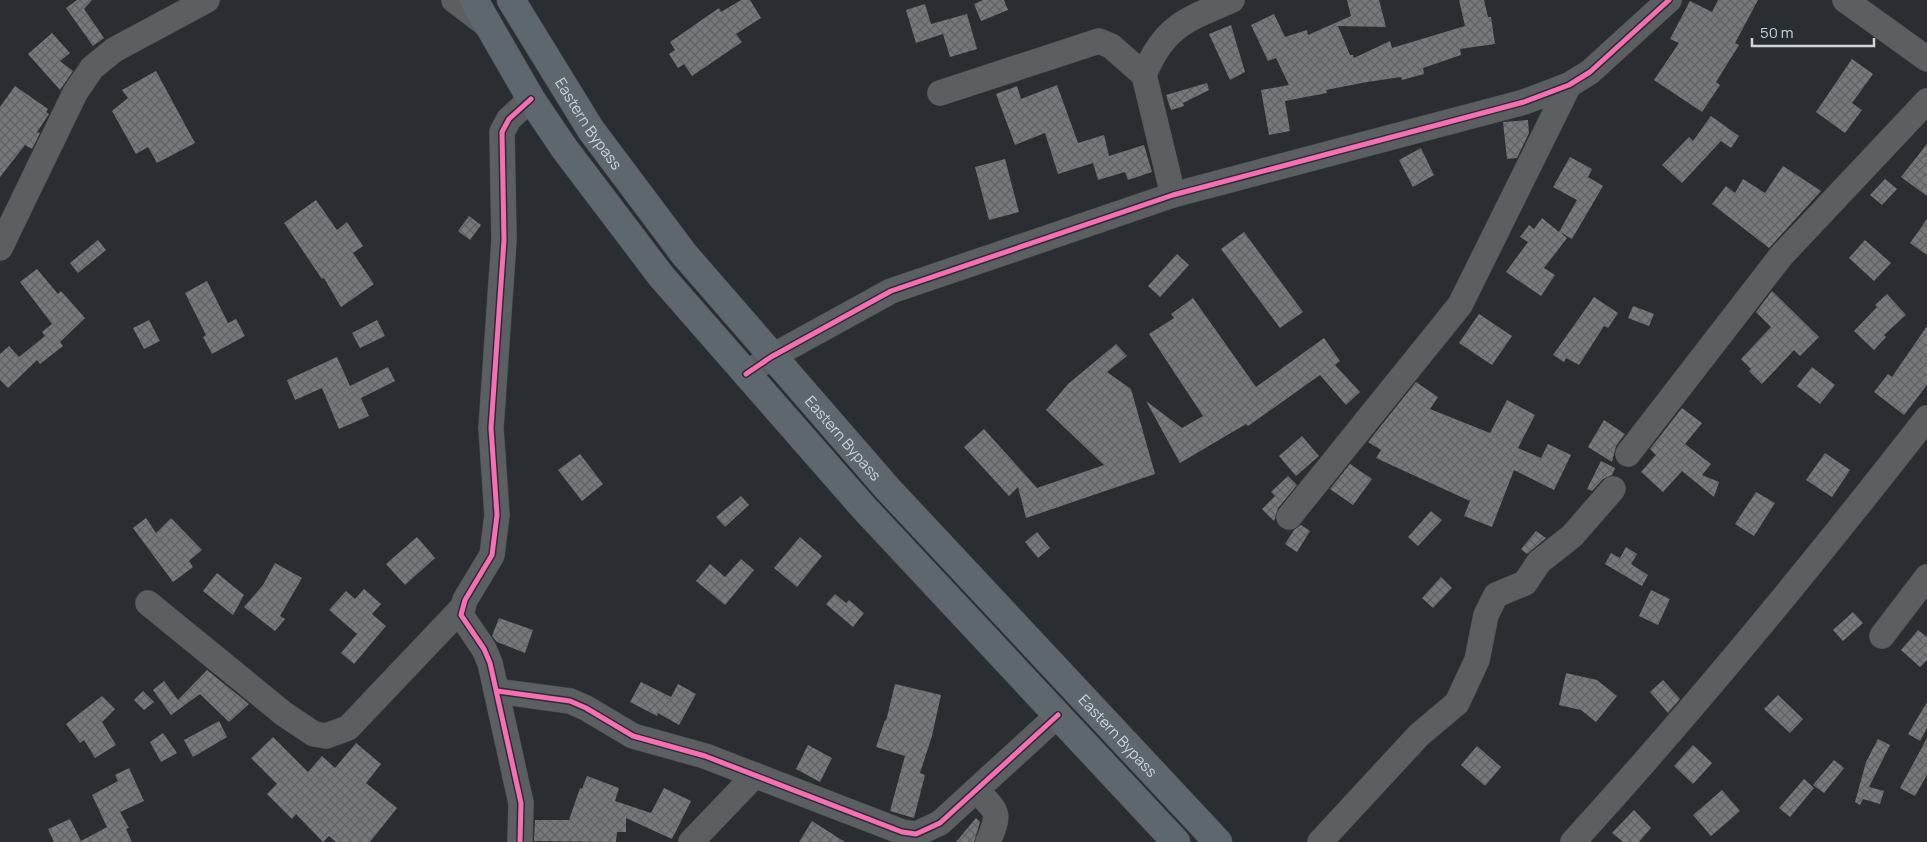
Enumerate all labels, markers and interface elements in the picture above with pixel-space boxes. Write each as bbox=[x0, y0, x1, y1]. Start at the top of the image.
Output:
scale bar bbox=[1752, 15, 1874, 47]
text: 50 m bbox=[1760, 22, 1794, 43]
street label: Eastern Bypass bbox=[551, 73, 628, 174]
street label: Eastern Bypass bbox=[801, 391, 886, 485]
street label: Eastern Bypass bbox=[1074, 689, 1162, 782]

